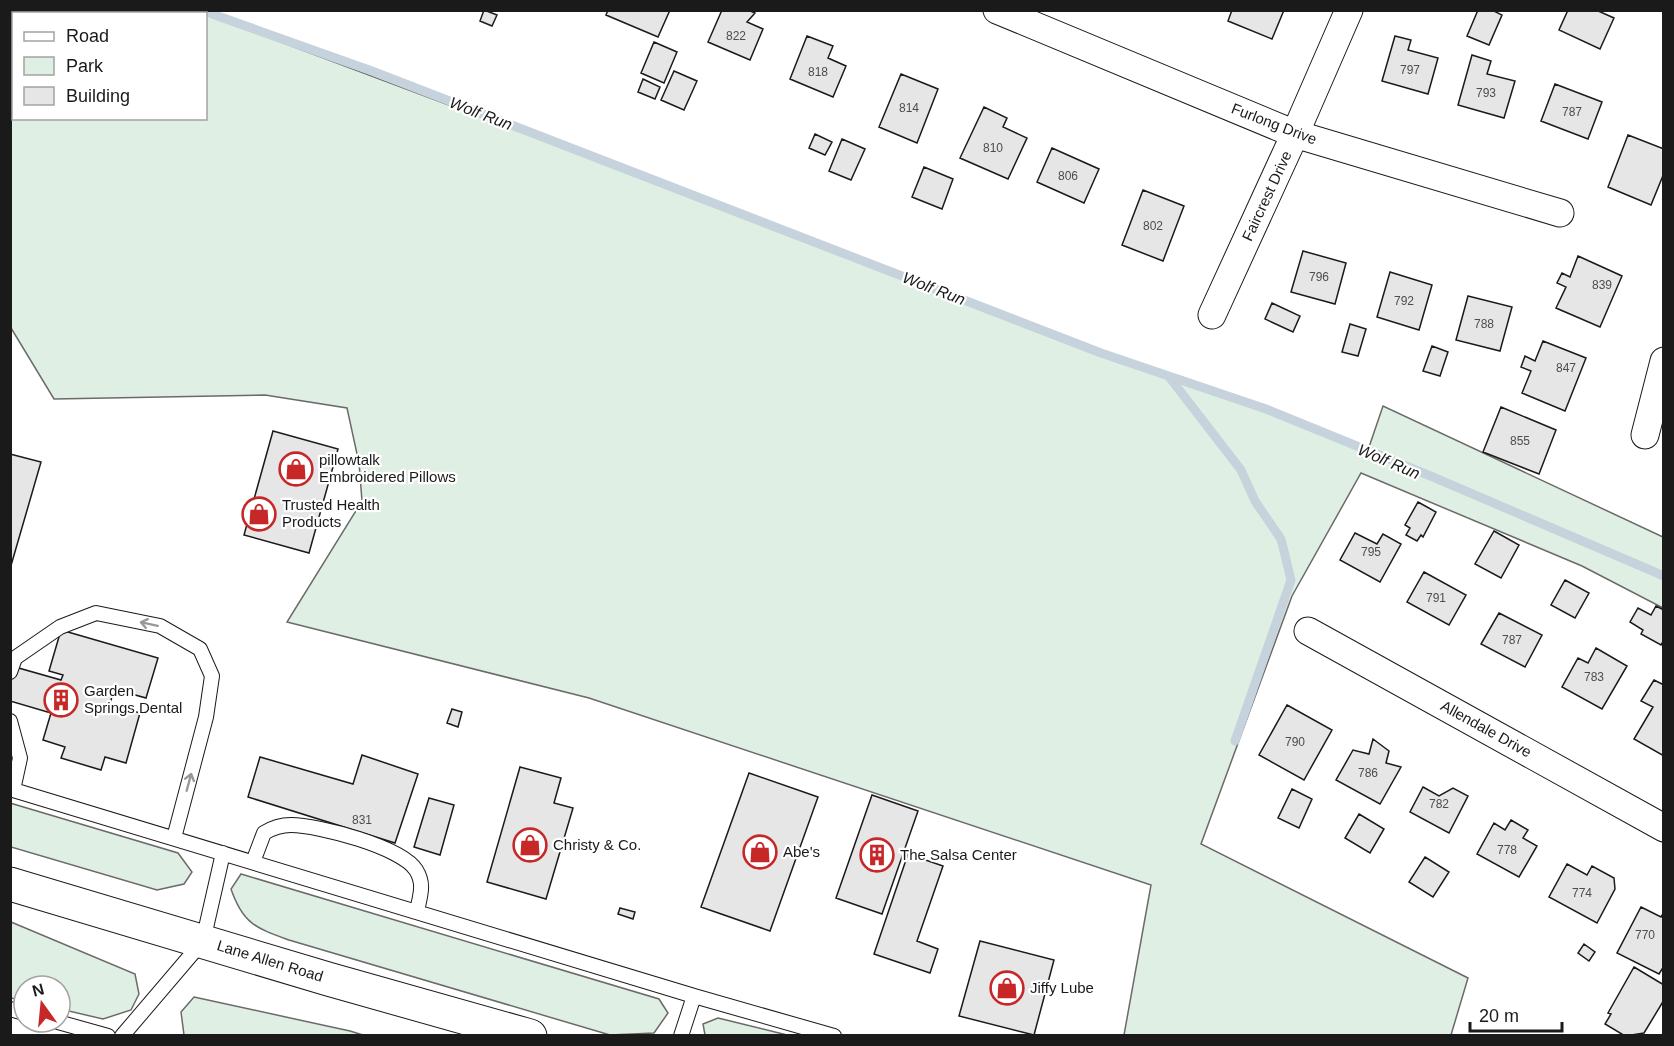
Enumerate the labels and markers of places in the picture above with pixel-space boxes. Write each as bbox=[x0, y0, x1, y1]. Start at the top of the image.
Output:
shop icon: pillowtalk Embroidered Pillows bbox=[278, 451, 314, 487]
place label: pillowtalk Embroidered Pillows bbox=[319, 451, 456, 485]
shop icon: Trusted Health Products bbox=[241, 496, 277, 532]
place label: Trusted Health Products bbox=[282, 496, 380, 530]
building icon: Garden Springs Dental bbox=[43, 682, 79, 718]
place label: Garden Springs Dental bbox=[84, 682, 182, 716]
shop icon: Christy & Co. bbox=[512, 827, 548, 863]
shop icon: Abe's bbox=[742, 834, 778, 870]
place label: Christy & Co. bbox=[553, 836, 641, 853]
building icon: The Salsa Center bbox=[859, 837, 895, 873]
place label: Abe's bbox=[783, 843, 820, 860]
place label: The Salsa Center bbox=[900, 846, 1017, 863]
shop icon: Jiffy Lube bbox=[989, 970, 1025, 1006]
place label: Jiffy Lube bbox=[1030, 979, 1094, 996]

